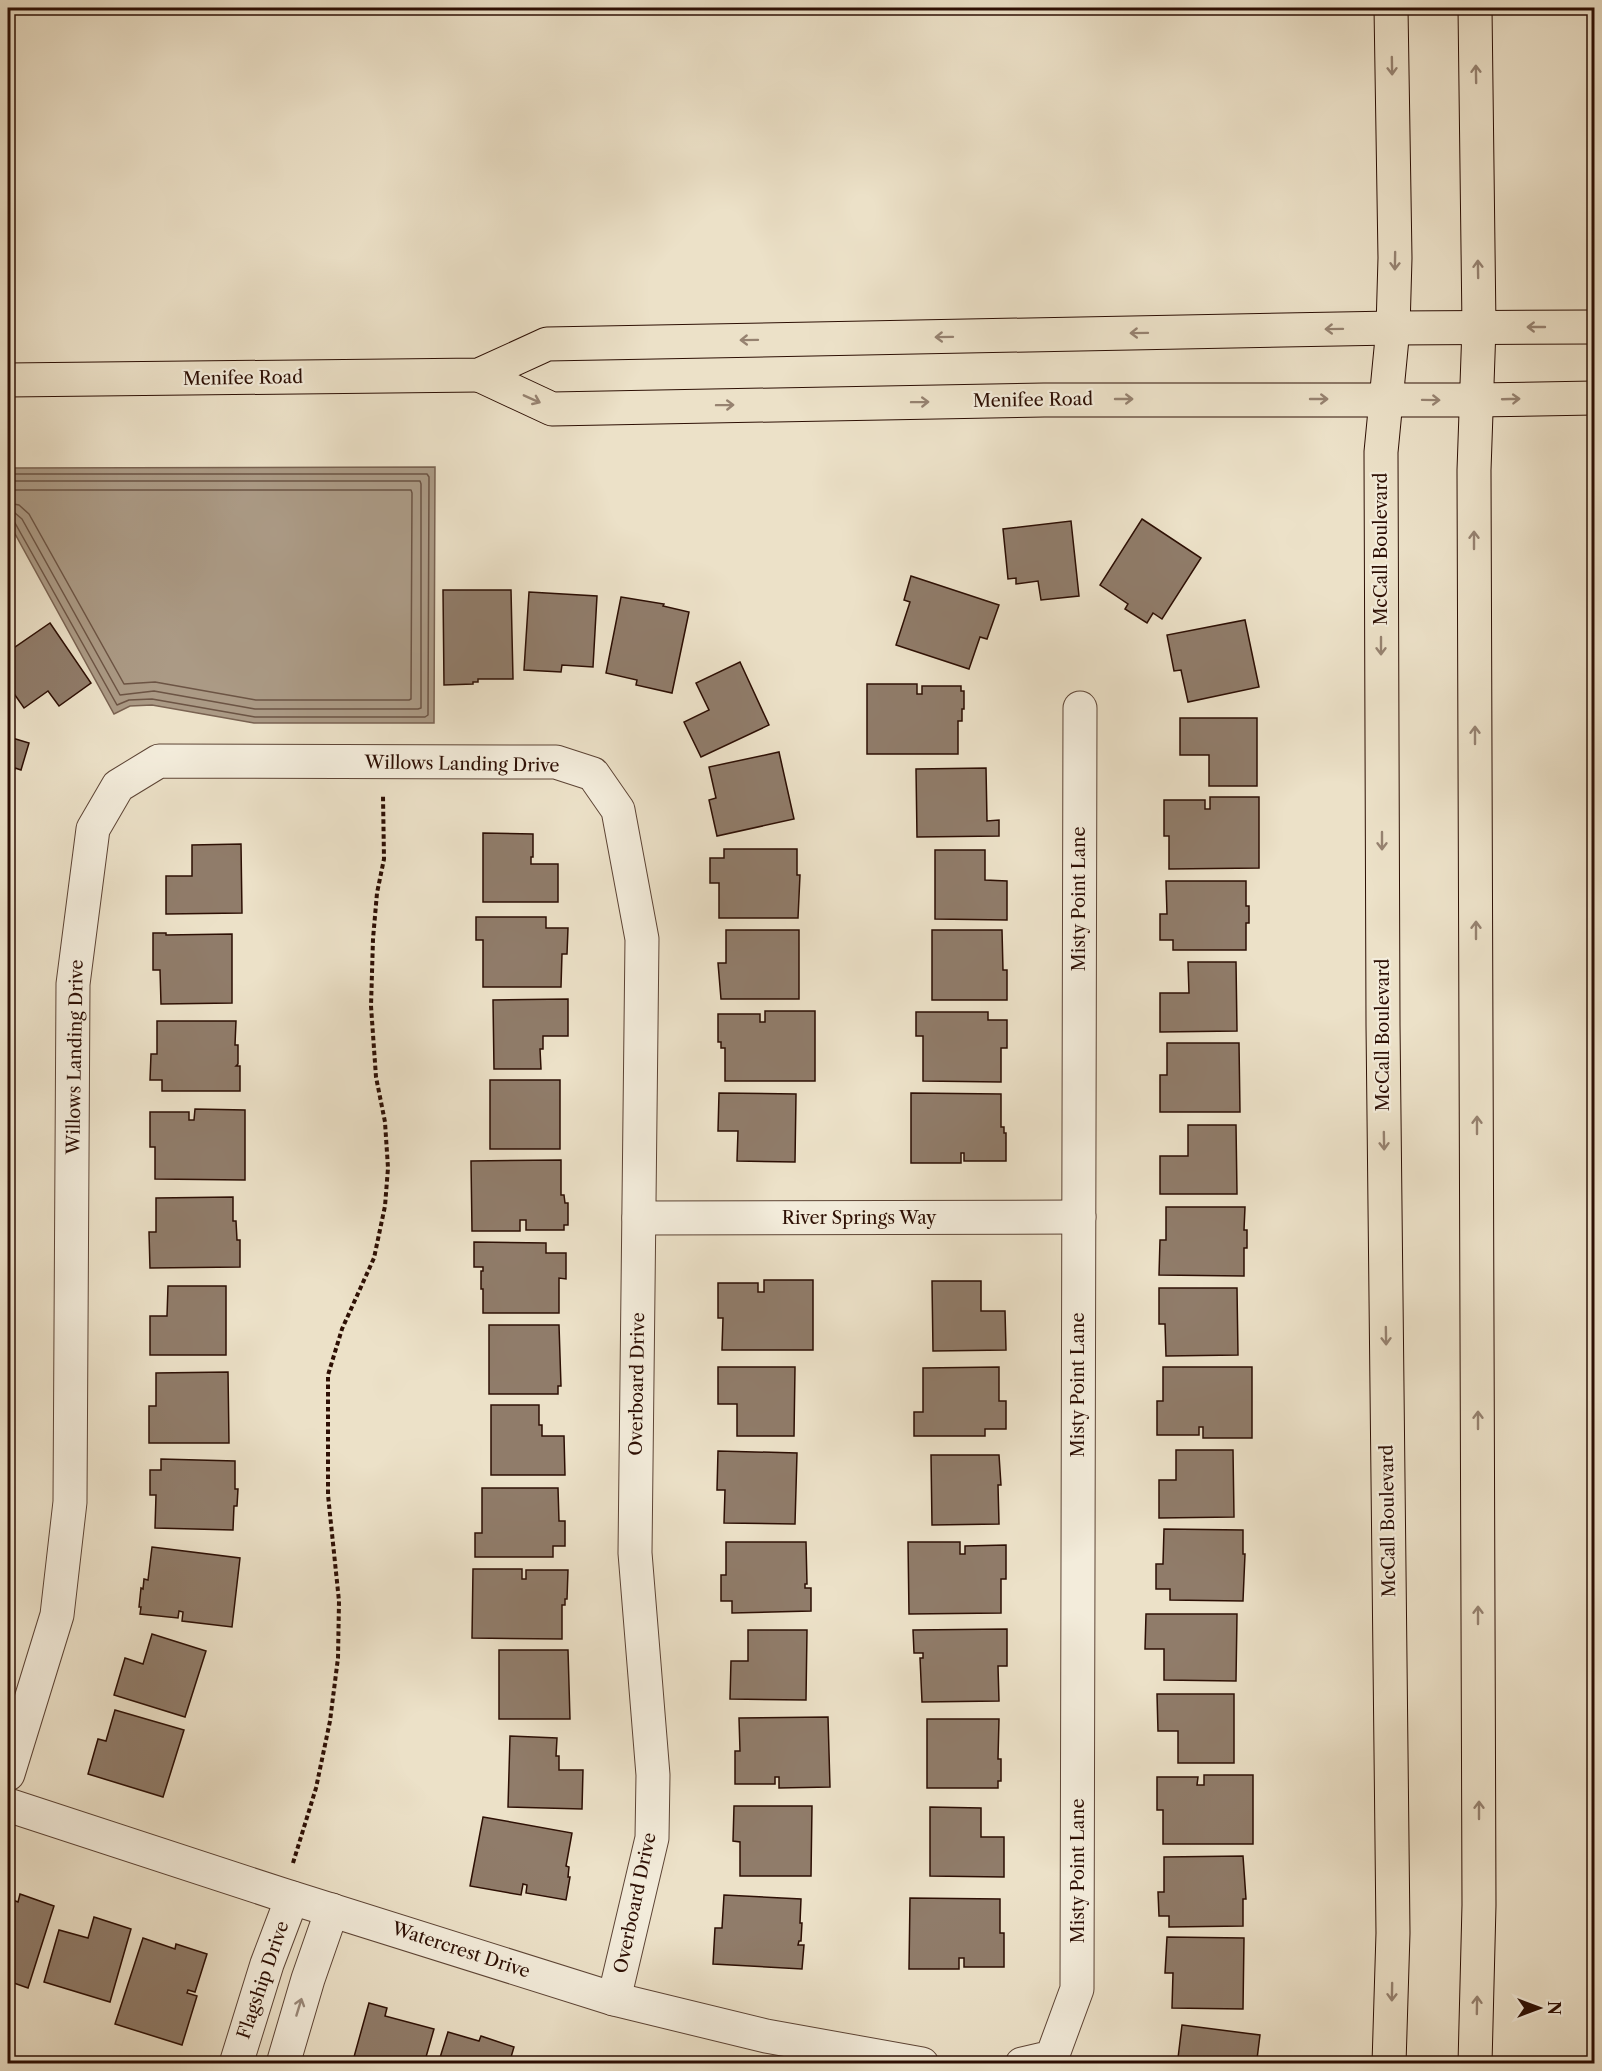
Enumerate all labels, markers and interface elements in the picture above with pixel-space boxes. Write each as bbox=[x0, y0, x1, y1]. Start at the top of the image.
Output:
one-way arrow bbox=[1386, 55, 1398, 75]
one-way arrow bbox=[1470, 64, 1481, 84]
one-way arrow bbox=[1389, 250, 1401, 270]
one-way arrow bbox=[1473, 259, 1484, 279]
one-way arrow bbox=[1527, 321, 1547, 333]
one-way arrow bbox=[1325, 324, 1345, 335]
one-way arrow bbox=[1130, 327, 1150, 339]
one-way arrow bbox=[935, 331, 955, 342]
one-way arrow bbox=[740, 334, 760, 346]
street label: Menifee Road bbox=[183, 366, 303, 390]
street label: Menifee Road bbox=[973, 388, 1093, 412]
one-way arrow bbox=[1113, 393, 1133, 405]
one-way arrow bbox=[1308, 393, 1328, 405]
one-way arrow bbox=[1500, 393, 1520, 405]
one-way arrow bbox=[1421, 394, 1441, 405]
one-way arrow bbox=[523, 395, 541, 406]
one-way arrow bbox=[910, 396, 930, 408]
one-way arrow bbox=[715, 400, 735, 411]
street label: McCall Boulevard bbox=[1370, 473, 1392, 625]
one-way arrow bbox=[1468, 530, 1480, 550]
one-way arrow bbox=[1375, 636, 1387, 656]
one-way arrow bbox=[1469, 725, 1481, 745]
street label: Willows Landing Drive bbox=[363, 751, 560, 777]
street label: Misty Point Lane bbox=[1068, 826, 1090, 972]
one-way arrow bbox=[1376, 831, 1388, 851]
one-way arrow bbox=[1470, 920, 1482, 940]
street label: Willows Landing Drive bbox=[62, 959, 88, 1156]
street label: McCall Boulevard bbox=[1372, 959, 1394, 1111]
one-way arrow bbox=[1471, 1115, 1483, 1135]
one-way arrow bbox=[1378, 1131, 1390, 1151]
street label: River Springs Way bbox=[782, 1207, 937, 1229]
street label: Overboard Drive bbox=[625, 1312, 649, 1456]
street label: Misty Point Lane bbox=[1067, 1312, 1089, 1458]
one-way arrow bbox=[1380, 1326, 1392, 1346]
one-way arrow bbox=[1472, 1411, 1484, 1431]
street label: McCall Boulevard bbox=[1376, 1444, 1400, 1598]
one-way arrow bbox=[1472, 1606, 1484, 1626]
street label: Misty Point Lane bbox=[1067, 1798, 1089, 1944]
one-way arrow bbox=[1473, 1801, 1485, 1821]
street label: Overboard Drive bbox=[609, 1831, 661, 1975]
street label: Watercrest Drive bbox=[388, 1917, 533, 1983]
street label: Flagship Drive bbox=[233, 1918, 293, 2042]
north arrow bbox=[1509, 1978, 1569, 2038]
one-way arrow bbox=[1386, 1981, 1397, 2001]
one-way arrow bbox=[1472, 1996, 1483, 2016]
one-way arrow bbox=[295, 1998, 306, 2017]
text: N bbox=[1544, 2001, 1564, 2015]

